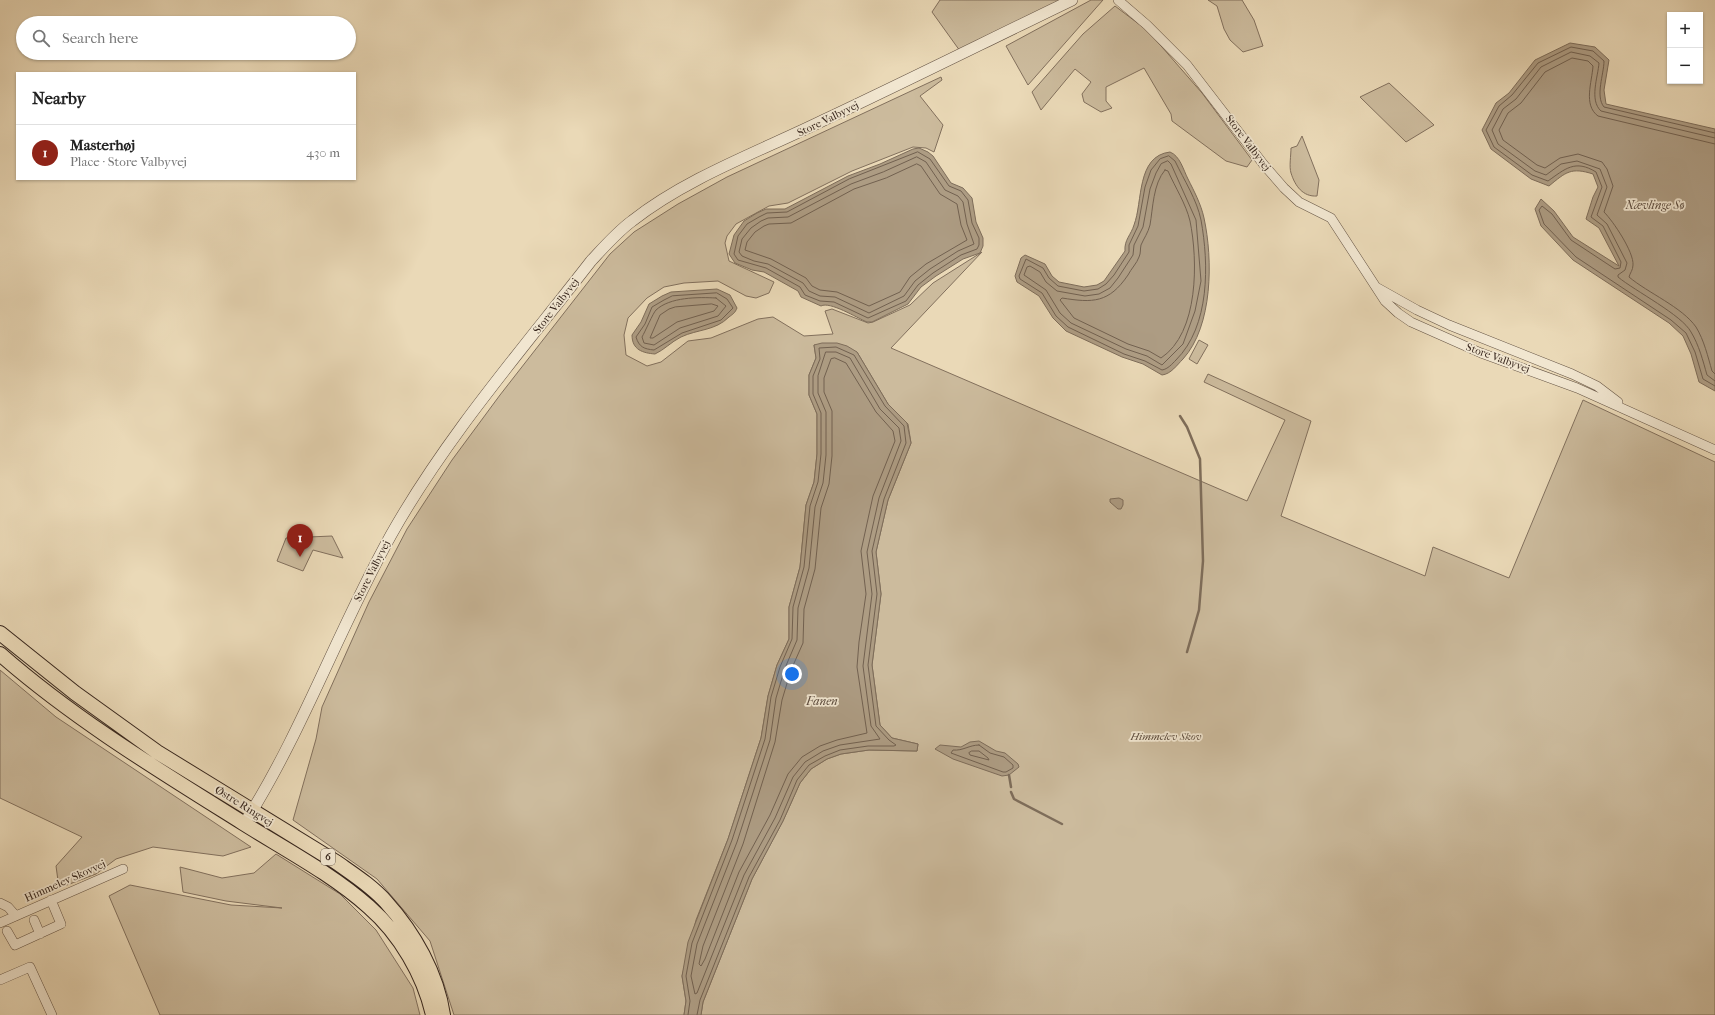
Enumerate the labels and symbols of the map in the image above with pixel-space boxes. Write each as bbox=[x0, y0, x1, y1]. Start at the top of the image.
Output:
street label: Store Valbyvej bbox=[795, 98, 861, 140]
street label: Store Valbyvej bbox=[1223, 112, 1273, 174]
water label: Nævlinge Sø bbox=[1624, 198, 1685, 212]
street label: Store Valbyvej bbox=[530, 275, 582, 336]
street label: Store Valbyvej bbox=[1464, 340, 1532, 376]
pin: 1 bbox=[287, 524, 313, 557]
street label: Store Valbyvej bbox=[351, 538, 393, 604]
your location bbox=[782, 664, 802, 684]
water label: Fanen bbox=[805, 694, 838, 708]
park label: Himmelev Skov bbox=[1129, 730, 1202, 743]
street label: Østre Ringvej bbox=[212, 783, 276, 829]
road number: 6 bbox=[321, 849, 335, 865]
street label: Himmelev Skovvej bbox=[22, 857, 108, 905]

